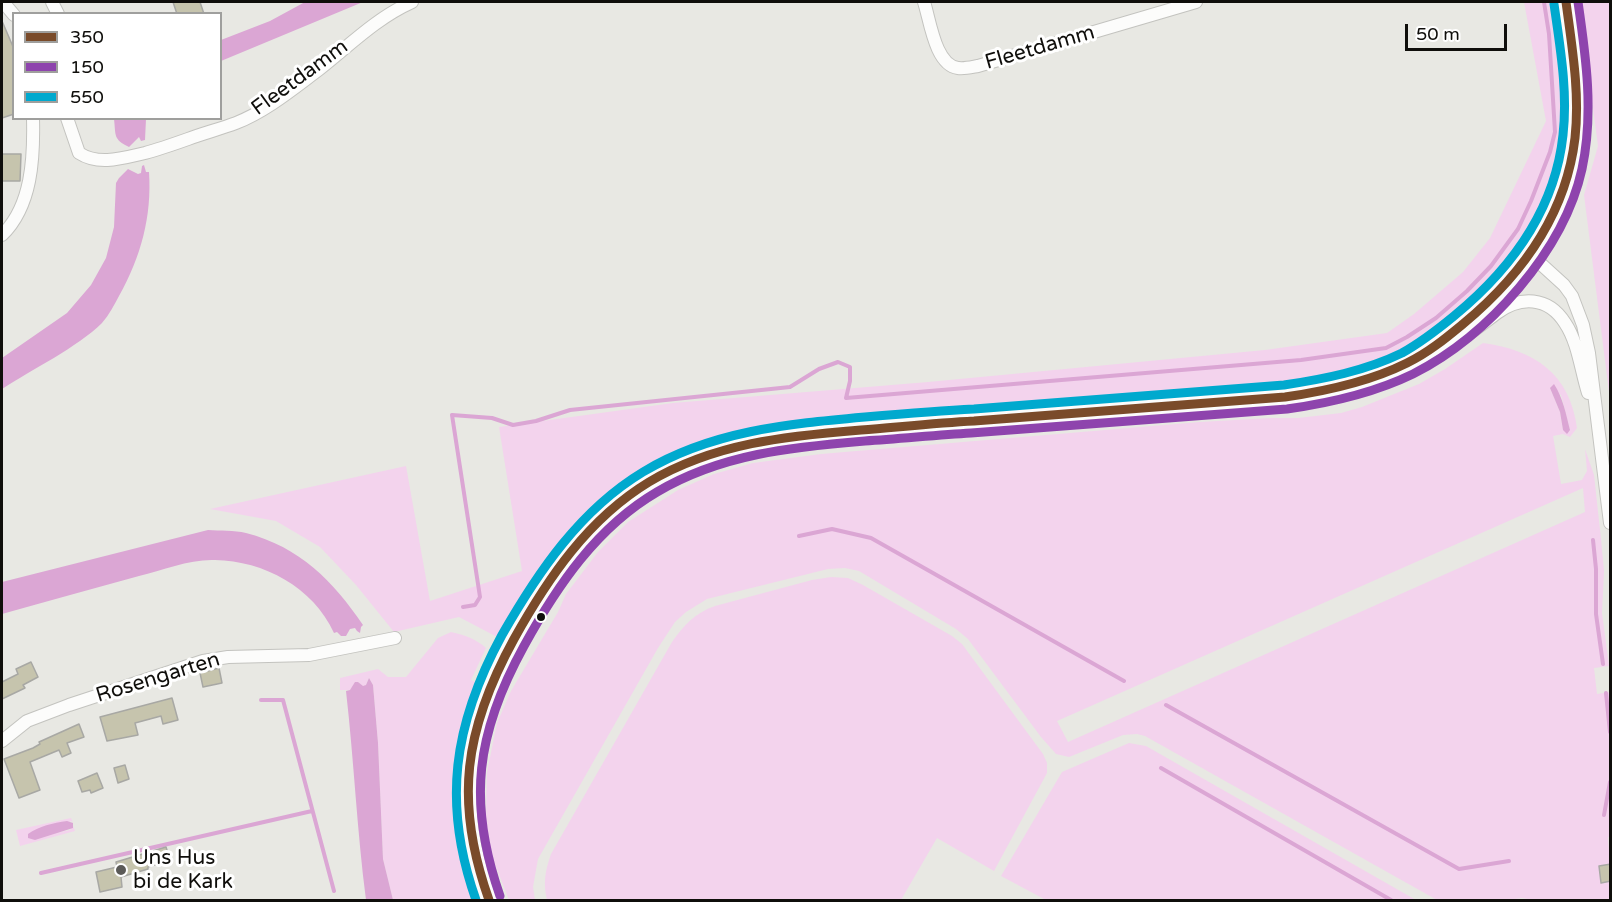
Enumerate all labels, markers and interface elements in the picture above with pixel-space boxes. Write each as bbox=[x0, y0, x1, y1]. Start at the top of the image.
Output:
legend bbox=[12, 12, 222, 120]
scale bar bbox=[1408, 12, 1510, 50]
street label: Fleetdamm bbox=[982, 20, 1098, 76]
text: 50 m bbox=[1416, 23, 1460, 45]
text: 350 bbox=[70, 26, 104, 48]
street label: Fleetdamm bbox=[247, 35, 353, 121]
text: 150 bbox=[70, 56, 104, 78]
text: 550 bbox=[70, 86, 104, 108]
unlabelled marker bbox=[535, 611, 547, 623]
street label: Rosengarten bbox=[93, 647, 223, 709]
place label: Uns Hus bi de Kark bbox=[133, 845, 233, 895]
marker: Uns Hus bi de Kark bbox=[114, 863, 128, 877]

